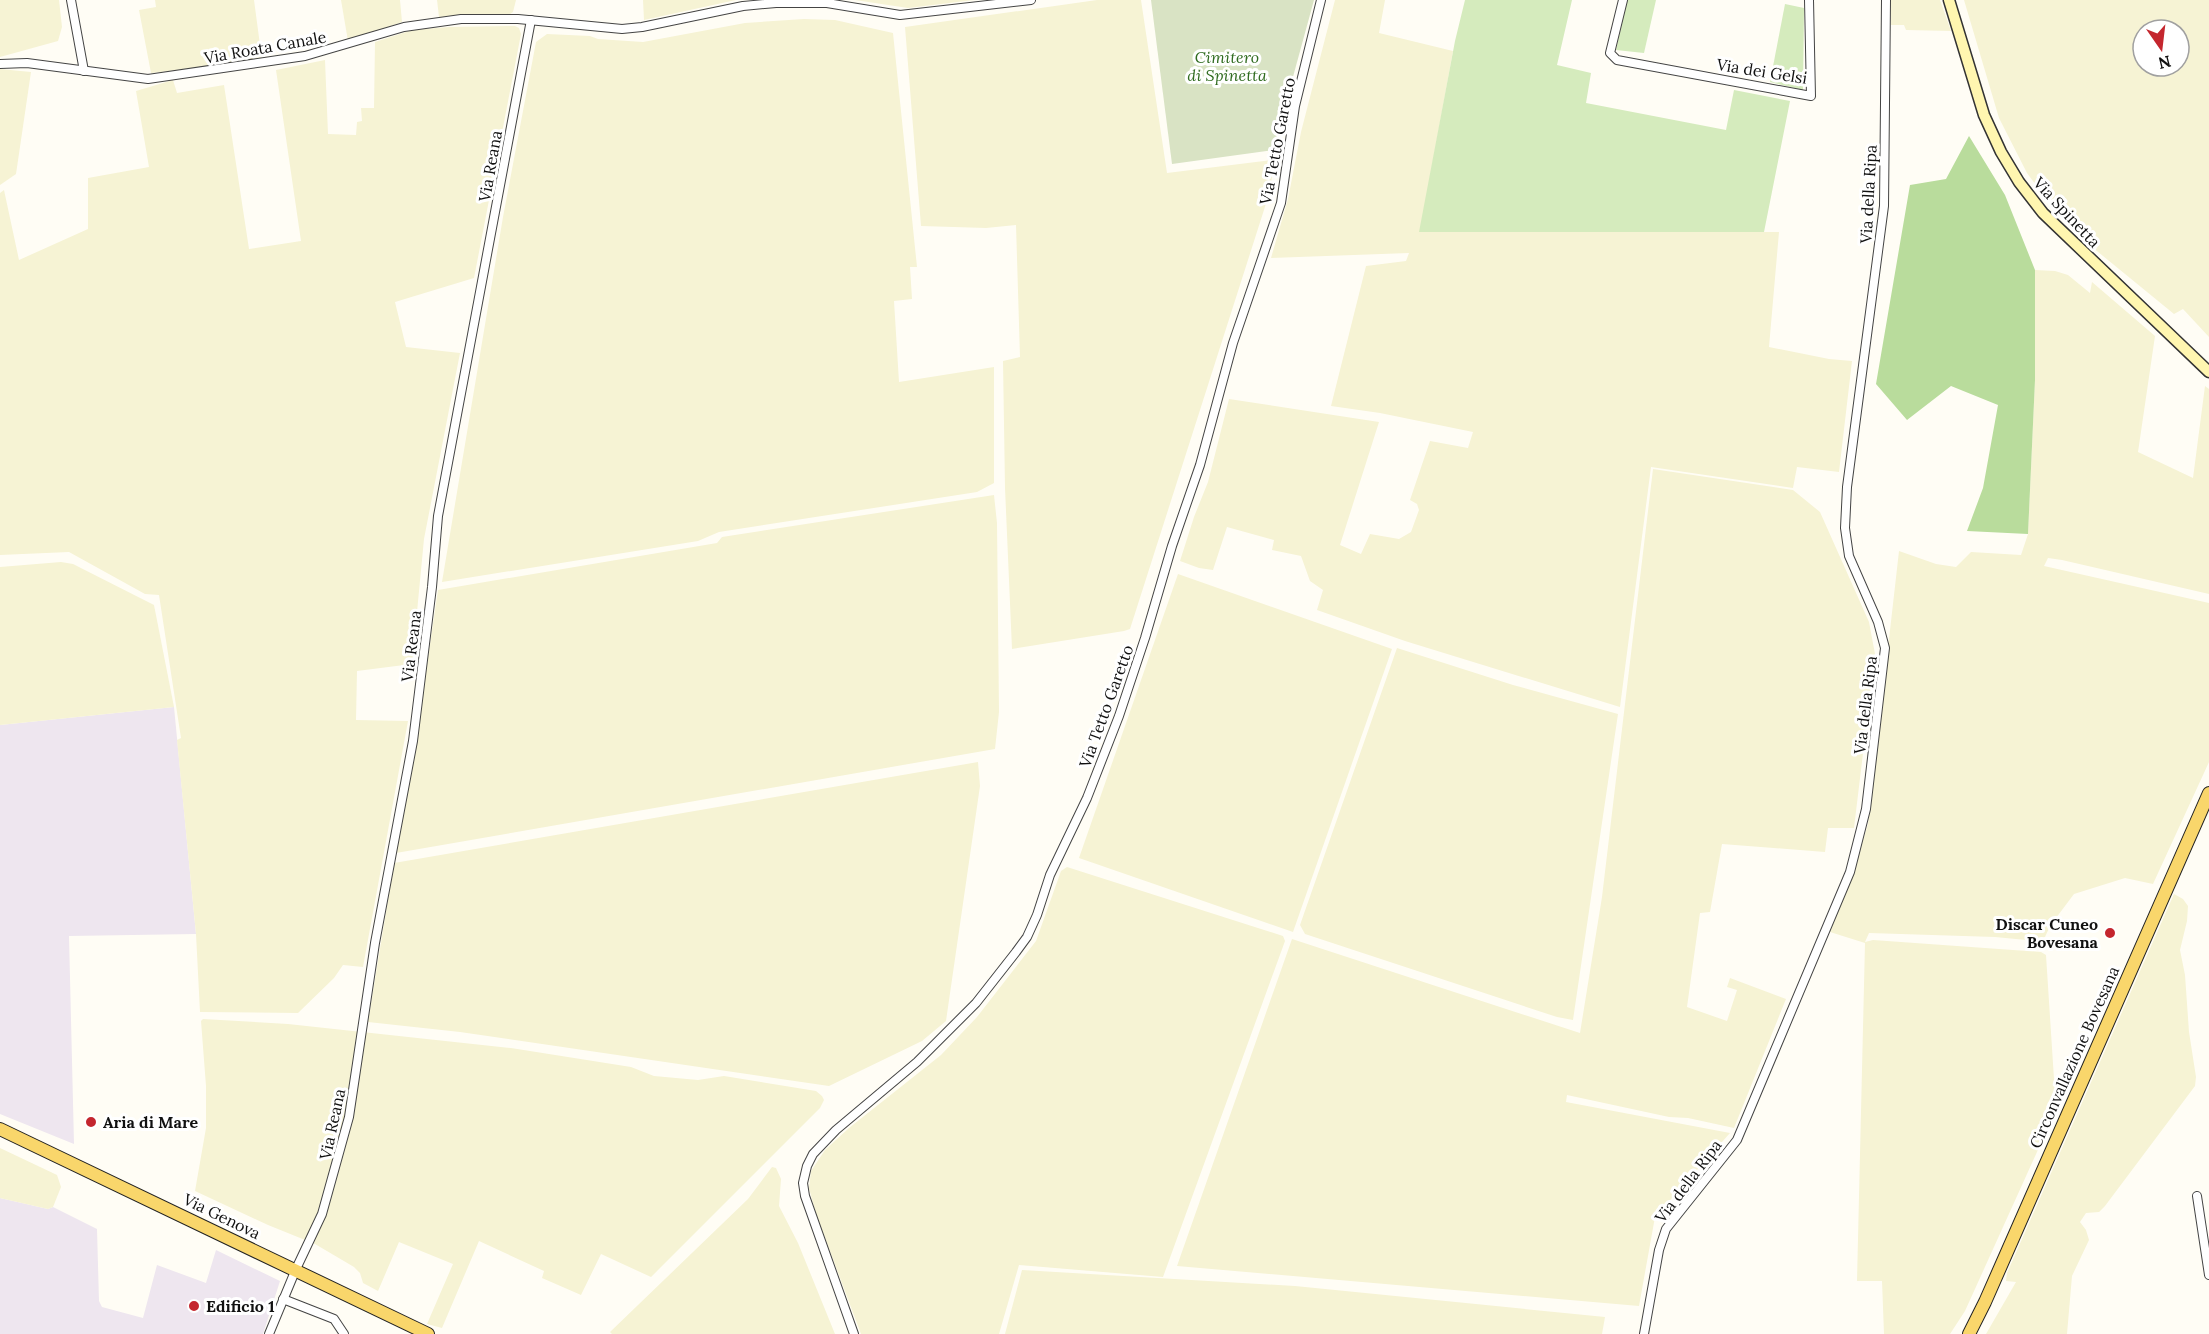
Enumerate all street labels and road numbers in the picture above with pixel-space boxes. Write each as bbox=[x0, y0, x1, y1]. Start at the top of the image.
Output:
street label: Via Roata Canale bbox=[201, 26, 328, 68]
street label: Via dei Gelsi bbox=[1714, 54, 1809, 88]
street label: Via Tetto Garetto bbox=[1255, 76, 1299, 207]
street label: Via Reana bbox=[474, 129, 506, 204]
street label: Via della Ripa bbox=[1855, 144, 1881, 245]
street label: Via Spinetta bbox=[2029, 172, 2105, 251]
street label: Via Reana bbox=[397, 609, 425, 684]
street label: Via Tetto Garetto bbox=[1074, 642, 1137, 771]
street label: Via della Ripa bbox=[1849, 655, 1881, 756]
street label: Circonvallazione Bovesana bbox=[2025, 963, 2123, 1151]
street label: Via Reana bbox=[315, 1087, 349, 1162]
street label: Via della Ripa bbox=[1650, 1135, 1726, 1227]
street label: Via Genova bbox=[179, 1188, 264, 1243]

